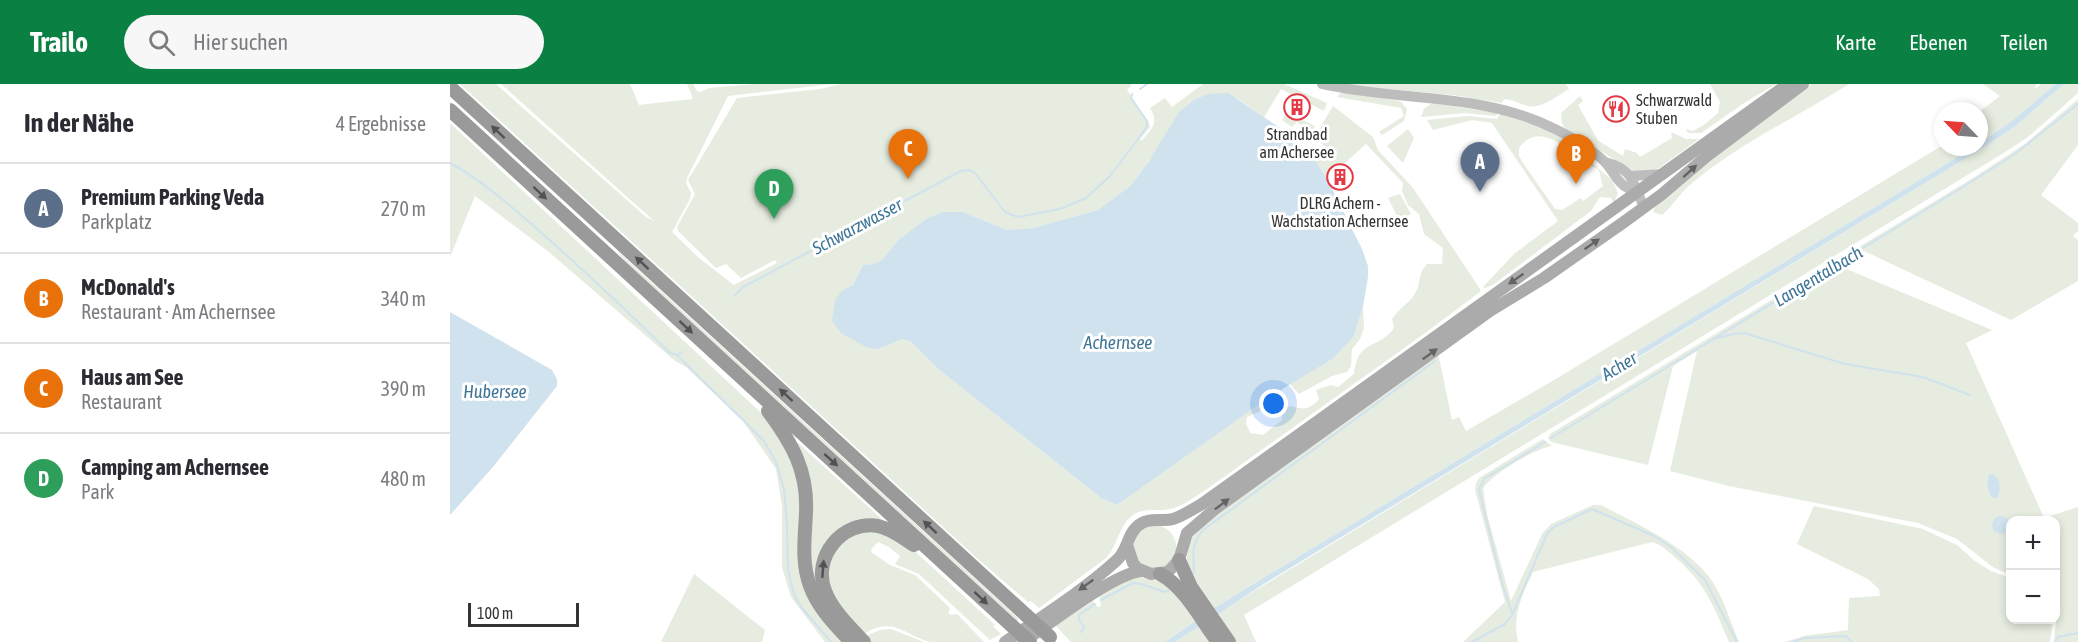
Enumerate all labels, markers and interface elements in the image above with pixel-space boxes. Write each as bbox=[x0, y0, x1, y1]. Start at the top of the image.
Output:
search box bbox=[124, 15, 544, 69]
text: Trailo bbox=[30, 26, 88, 58]
icon: search bbox=[145, 26, 178, 59]
text: Hier suchen bbox=[193, 29, 288, 55]
text: Karte bbox=[1835, 30, 1876, 54]
text: Ebenen bbox=[1909, 30, 1968, 54]
text: Teilen bbox=[2001, 30, 2048, 54]
place label: Schwarzwald Stuben bbox=[1636, 91, 1712, 127]
building icon: Strandbad am Achersee bbox=[1282, 92, 1312, 122]
restaurant icon: Schwarzwald Stuben bbox=[1601, 94, 1631, 124]
north arrow bbox=[1934, 102, 1988, 156]
text: In der Nähe bbox=[24, 108, 134, 138]
text: 4 Ergebnisse bbox=[336, 112, 426, 135]
one-way arrow bbox=[491, 125, 506, 139]
place label: Strandbad am Achersee bbox=[1260, 125, 1334, 161]
pin: C bbox=[888, 130, 928, 179]
pin: B bbox=[1556, 135, 1596, 184]
pin: A bbox=[1460, 142, 1500, 192]
building icon: DLRG Achern - Wachstation Achernsee bbox=[1325, 162, 1355, 192]
one-way arrow bbox=[1682, 165, 1697, 178]
pin: D bbox=[754, 170, 794, 219]
text: Premium Parking Veda bbox=[81, 184, 264, 210]
one-way arrow bbox=[532, 185, 546, 199]
water label: Schwarzwasser bbox=[808, 193, 906, 259]
place label: DLRG Achern - Wachstation Achernsee bbox=[1271, 194, 1409, 230]
text: A bbox=[39, 197, 48, 220]
text: 270 m bbox=[381, 197, 426, 220]
text: Parkplatz bbox=[81, 210, 151, 233]
one-way arrow bbox=[1584, 238, 1600, 250]
water label: Langentalbach bbox=[1770, 241, 1866, 311]
one-way arrow bbox=[635, 257, 649, 271]
one-way arrow bbox=[1508, 273, 1524, 285]
text: McDonald's bbox=[81, 274, 175, 300]
text: B bbox=[39, 287, 48, 310]
text: 340 m bbox=[381, 287, 426, 310]
text: Restaurant · Am Achernsee bbox=[81, 300, 276, 323]
one-way arrow bbox=[678, 319, 692, 333]
water label: Achernsee bbox=[1083, 332, 1152, 353]
water label: Acher bbox=[1597, 347, 1641, 385]
one-way arrow bbox=[1422, 348, 1438, 360]
text: Haus am See bbox=[81, 364, 184, 390]
text: C bbox=[39, 377, 48, 400]
text: 390 m bbox=[381, 377, 426, 400]
water label: Hubersee bbox=[463, 381, 527, 402]
one-way arrow bbox=[779, 389, 794, 402]
your location bbox=[1259, 389, 1288, 418]
text: Restaurant bbox=[81, 390, 162, 413]
one-way arrow bbox=[823, 453, 838, 467]
text: Camping am Achernsee bbox=[81, 454, 269, 480]
text: D bbox=[38, 467, 49, 490]
text: 480 m bbox=[381, 467, 426, 490]
text: Park bbox=[81, 480, 114, 503]
one-way arrow bbox=[1215, 498, 1230, 510]
map controls bbox=[2006, 516, 2060, 624]
button: + bbox=[2006, 516, 2060, 570]
one-way arrow bbox=[922, 520, 937, 534]
one-way arrow bbox=[818, 559, 828, 578]
button: − bbox=[2006, 570, 2060, 624]
one-way arrow bbox=[1079, 579, 1095, 591]
one-way arrow bbox=[974, 591, 989, 605]
scale bar bbox=[468, 600, 579, 628]
text: 100 m bbox=[477, 604, 513, 622]

